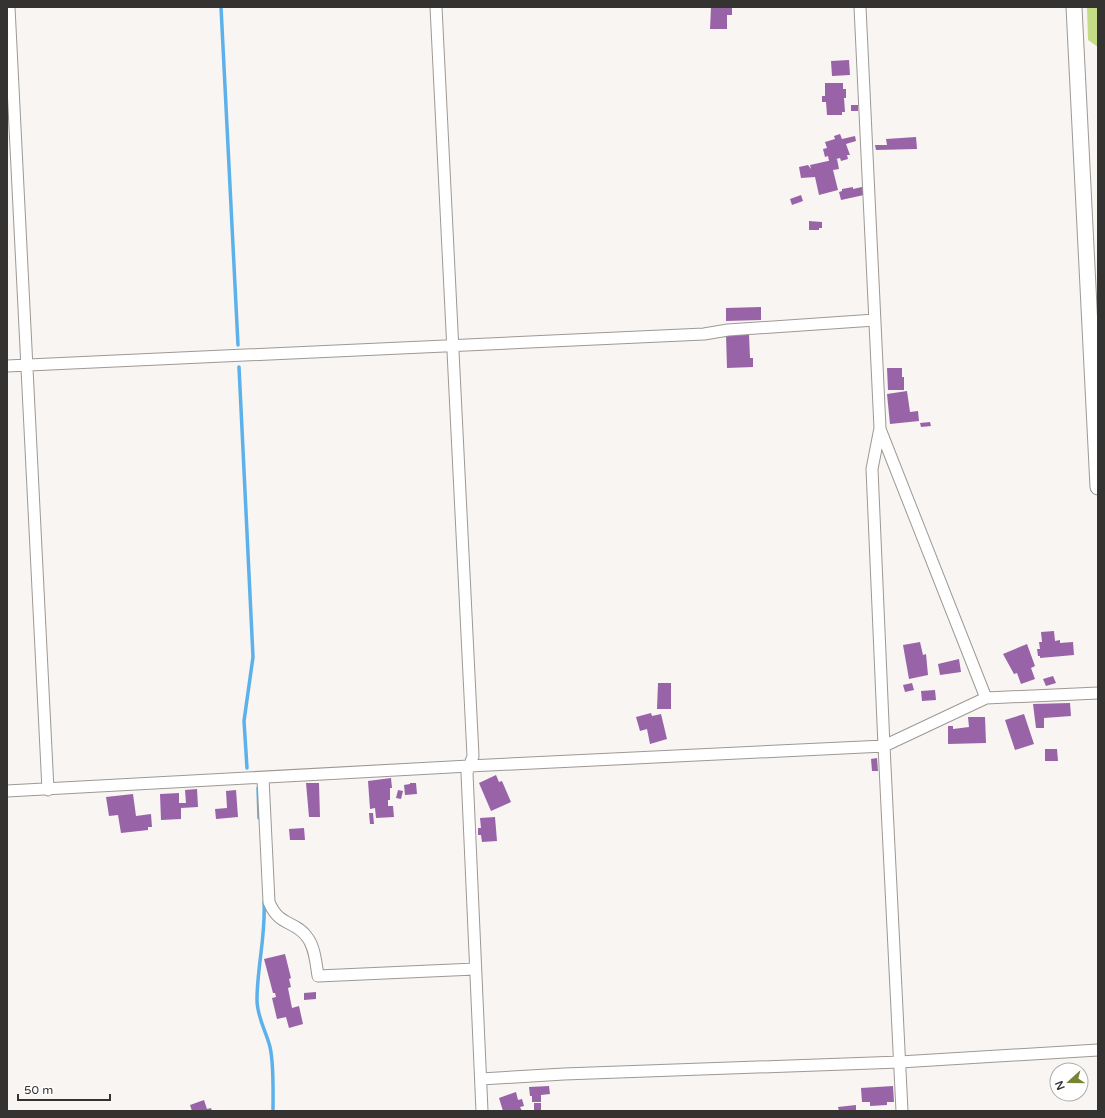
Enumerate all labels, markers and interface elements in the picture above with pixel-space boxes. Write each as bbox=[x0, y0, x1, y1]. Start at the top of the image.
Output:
north arrow bbox=[1049, 1062, 1089, 1102]
scale bar bbox=[18, 1076, 110, 1102]
text: N bbox=[1052, 1079, 1068, 1092]
text: 50 m bbox=[24, 1083, 53, 1097]

